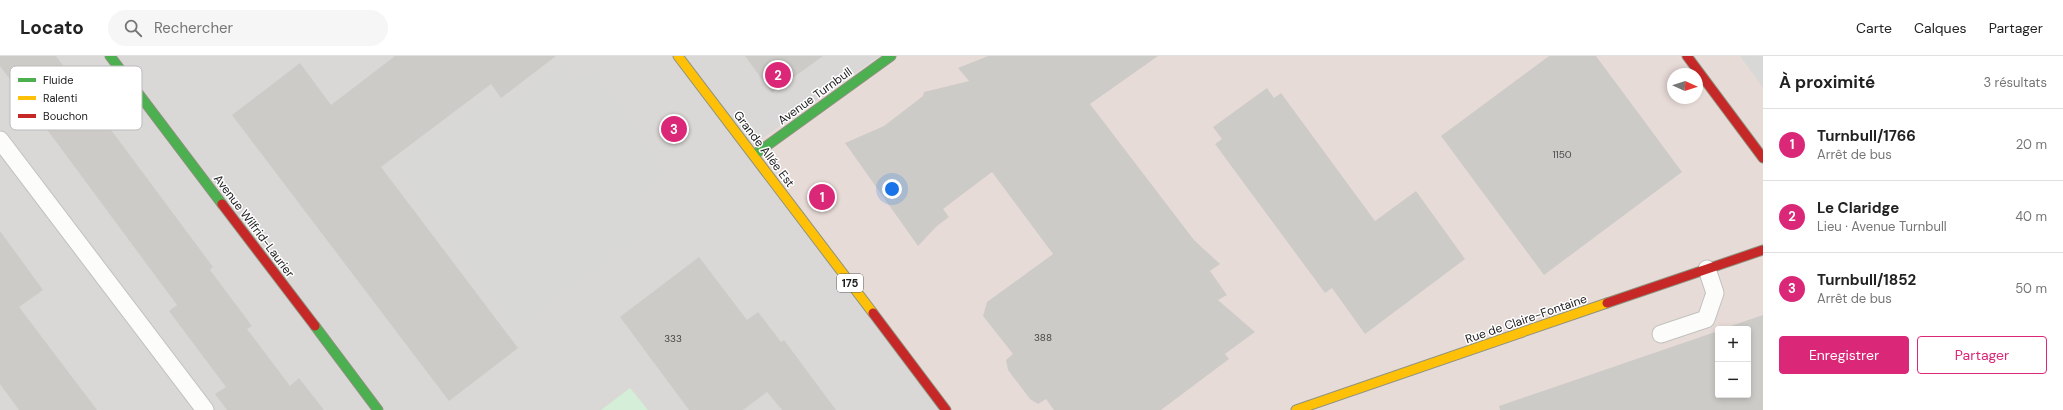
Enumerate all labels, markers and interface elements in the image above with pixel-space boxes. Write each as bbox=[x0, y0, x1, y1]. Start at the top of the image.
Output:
search box bbox=[108, 10, 388, 46]
text: Locato bbox=[20, 15, 84, 40]
icon: search bbox=[122, 17, 144, 39]
text: Rechercher bbox=[154, 18, 233, 38]
text: Carte bbox=[1856, 19, 1892, 37]
text: Calques bbox=[1914, 19, 1967, 37]
text: Partager bbox=[1989, 19, 2043, 37]
pin: 2 bbox=[765, 60, 791, 90]
street label: Avenue Turnbull bbox=[775, 64, 855, 128]
legend bbox=[10, 66, 142, 130]
north arrow bbox=[1667, 68, 1703, 104]
text: À proximité bbox=[1779, 71, 1875, 93]
text: Fluide bbox=[43, 73, 73, 87]
text: 3 résultats bbox=[1983, 74, 2047, 91]
text: Ralenti bbox=[43, 91, 77, 105]
street label: Grande Allée Est bbox=[730, 107, 798, 191]
text: Bouchon bbox=[43, 109, 88, 123]
pin: 3 bbox=[661, 114, 687, 144]
text: Turnbull/1766 bbox=[1817, 126, 1916, 146]
text: 1 bbox=[1790, 136, 1794, 153]
text: 20 m bbox=[2016, 136, 2047, 153]
text: Arrêt de bus bbox=[1817, 146, 1892, 163]
house number: 1150 bbox=[1552, 148, 1572, 161]
street label: Avenue Wilfrid-Laurier bbox=[210, 171, 298, 281]
your location bbox=[882, 179, 902, 199]
pin: 1 bbox=[809, 182, 835, 212]
text: Le Claridge bbox=[1817, 198, 1899, 218]
text: 2 bbox=[1788, 208, 1796, 225]
text: 40 m bbox=[2015, 208, 2047, 225]
text: Lieu · Avenue Turnbull bbox=[1817, 218, 1947, 235]
text: Turnbull/1852 bbox=[1817, 270, 1916, 290]
road number: 175 bbox=[837, 274, 863, 292]
text: 3 bbox=[1788, 280, 1796, 297]
text: 50 m bbox=[2015, 280, 2047, 297]
text: Arrêt de bus bbox=[1817, 290, 1892, 307]
street label: Rue de Claire-Fontaine bbox=[1463, 291, 1589, 347]
map controls bbox=[1715, 326, 1751, 398]
button: + bbox=[1715, 326, 1751, 362]
house number: 388 bbox=[1034, 331, 1052, 344]
house number: 333 bbox=[664, 332, 682, 345]
button: Enregistrer bbox=[1779, 336, 1909, 374]
button: Partager bbox=[1917, 336, 2047, 374]
button: − bbox=[1715, 362, 1751, 398]

